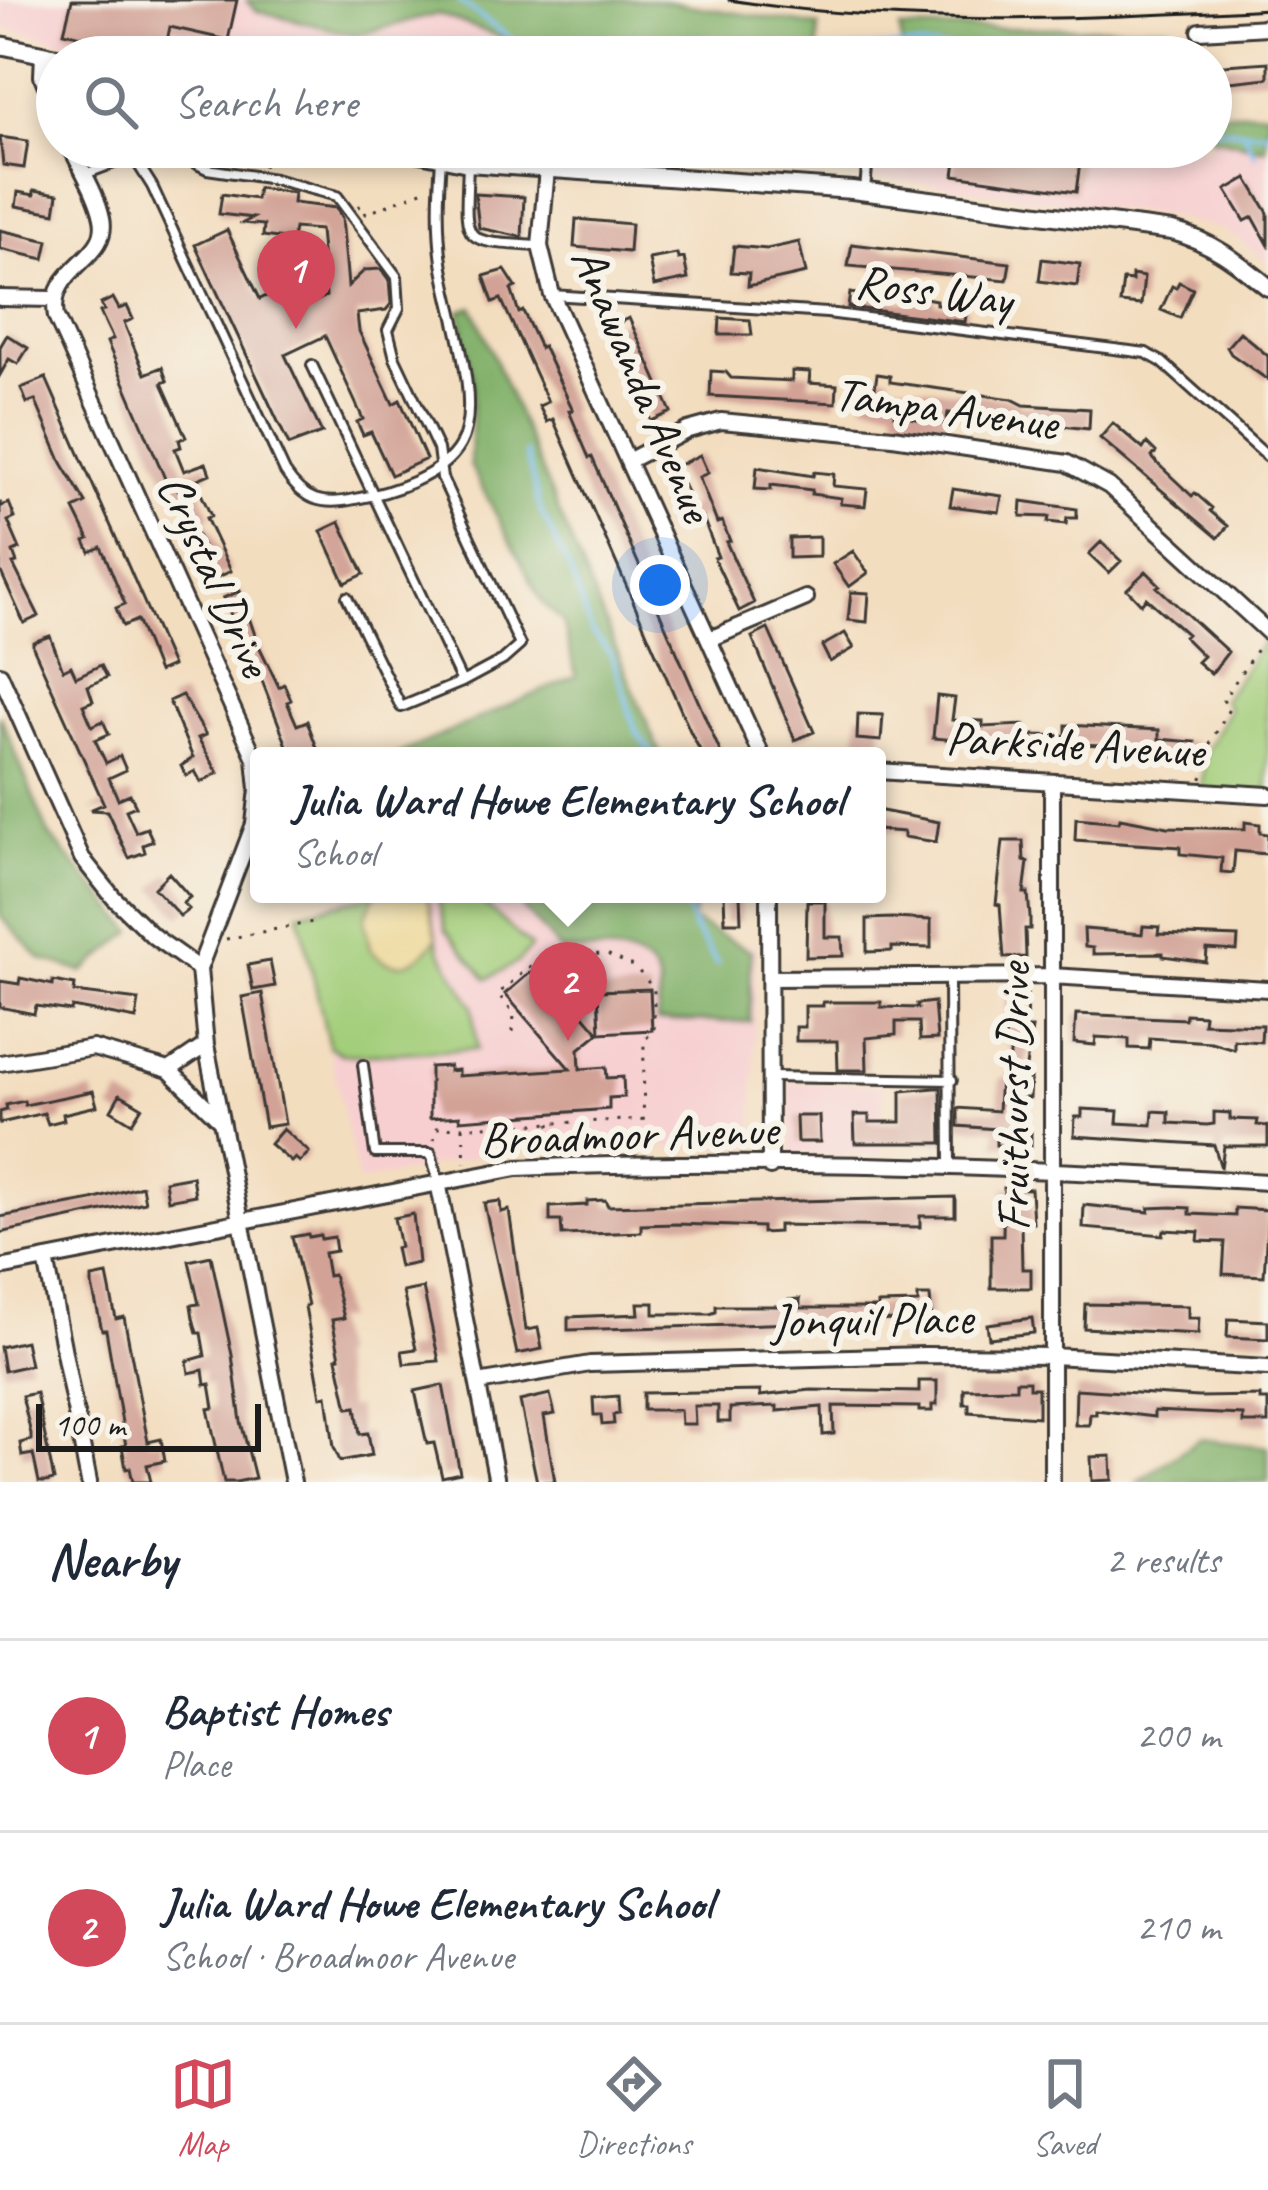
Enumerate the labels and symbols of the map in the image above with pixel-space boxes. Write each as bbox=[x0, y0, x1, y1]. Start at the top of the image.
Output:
pin: 1 bbox=[257, 230, 335, 329]
street label: Anawanda Avenue bbox=[558, 238, 729, 534]
street label: Ross Way bbox=[853, 251, 1019, 330]
street label: Tampa Avenue bbox=[831, 363, 1065, 454]
street label: Crystal Drive bbox=[144, 465, 287, 688]
your location bbox=[630, 555, 690, 615]
street label: Parkside Avenue bbox=[945, 707, 1209, 781]
pin: 2 bbox=[529, 942, 607, 1041]
street label: Fruithurst Drive bbox=[983, 960, 1043, 1231]
street label: Broadmoor Avenue bbox=[479, 1099, 782, 1169]
street label: Jonquil Place bbox=[769, 1287, 977, 1351]
scale bar bbox=[36, 1398, 261, 1451]

